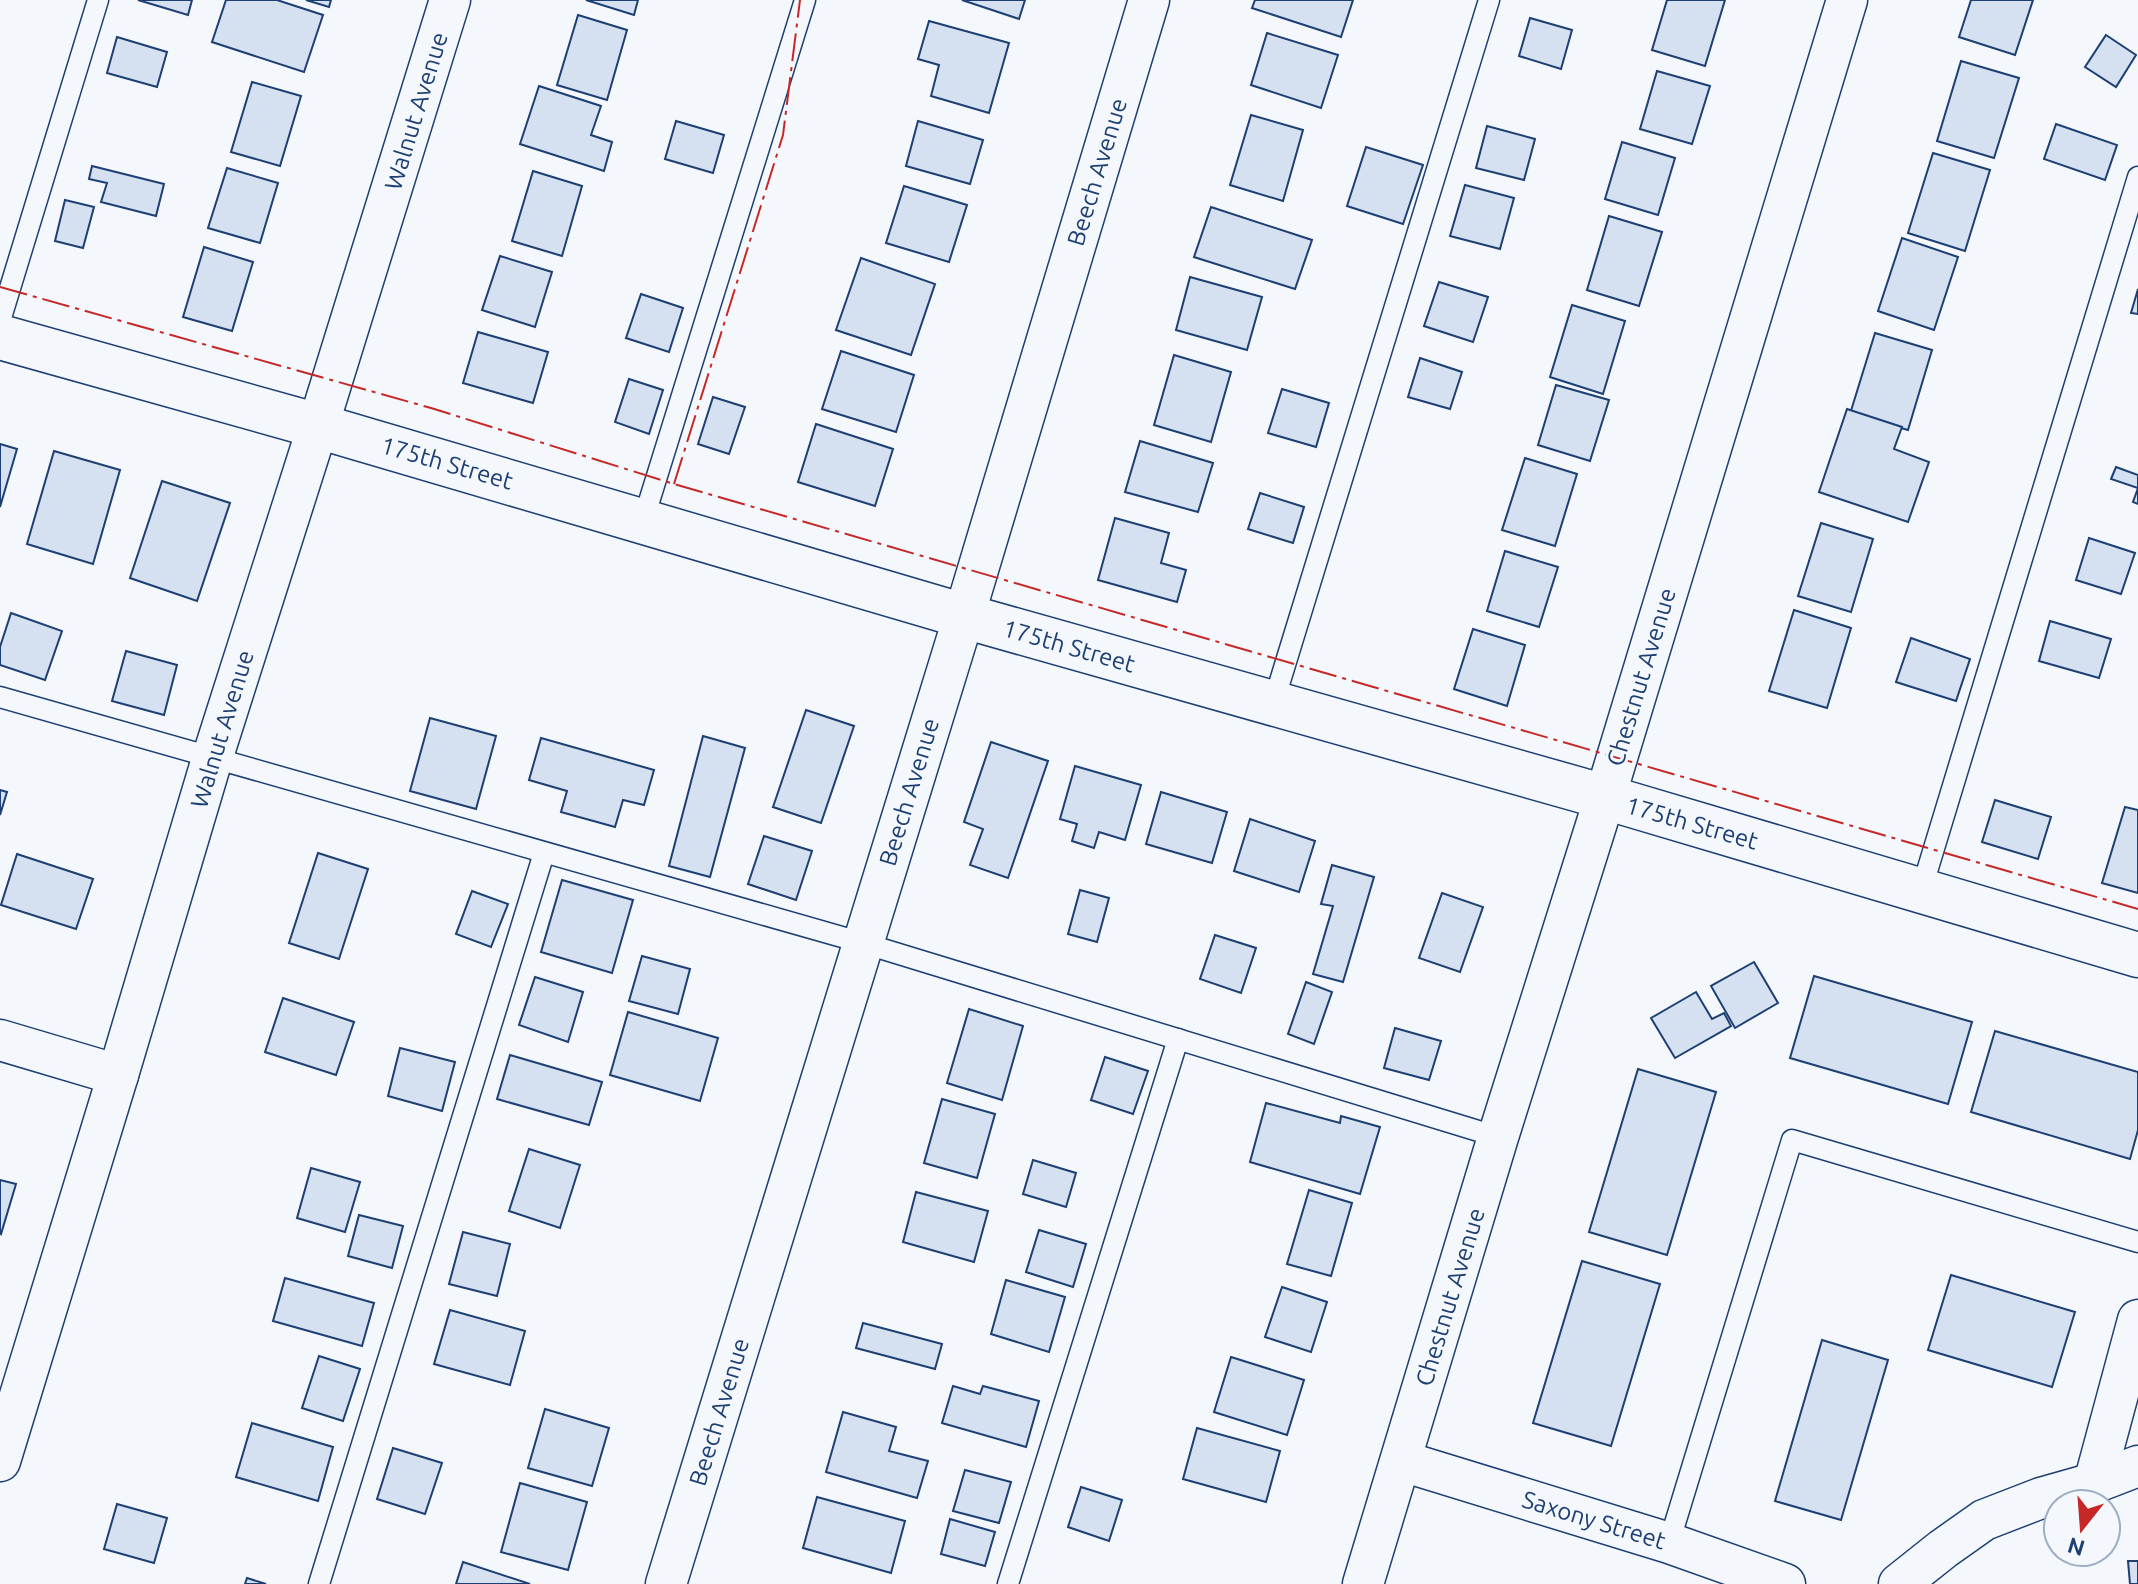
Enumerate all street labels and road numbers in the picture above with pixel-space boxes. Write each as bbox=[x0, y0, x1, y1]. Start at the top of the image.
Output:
street label: Walnut Avenue bbox=[379, 29, 453, 193]
street label: Beech Avenue bbox=[1062, 95, 1132, 249]
street label: 175th Street bbox=[378, 431, 517, 495]
street label: Chestnut Avenue bbox=[1601, 585, 1681, 769]
street label: 175th Street bbox=[1000, 614, 1139, 678]
street label: Walnut Avenue bbox=[185, 647, 259, 811]
street label: Beech Avenue bbox=[874, 715, 944, 869]
street label: 175th Street bbox=[1623, 791, 1762, 855]
street label: Chestnut Avenue bbox=[1410, 1205, 1490, 1389]
street label: Beech Avenue bbox=[684, 1335, 754, 1489]
street label: Saxony Street bbox=[1519, 1485, 1669, 1555]

